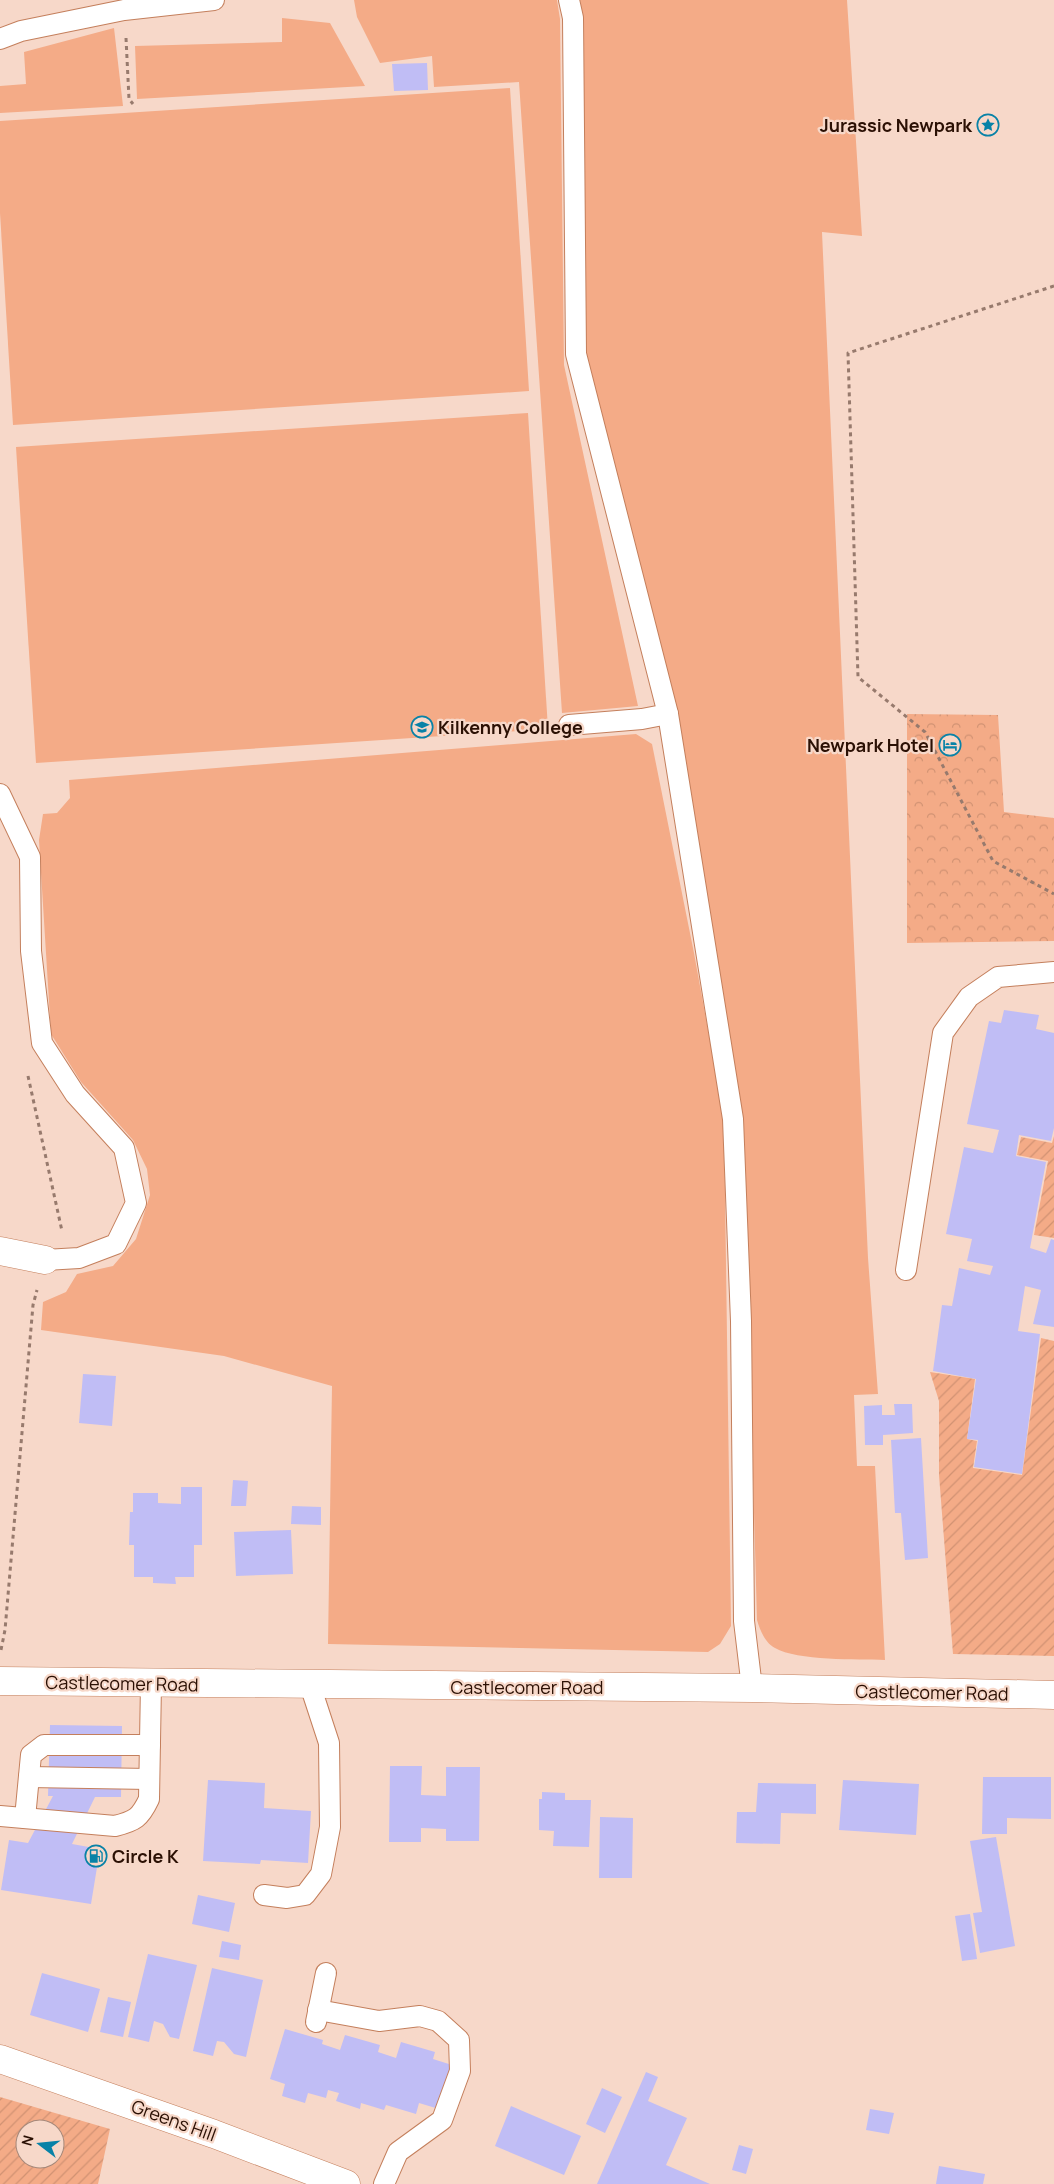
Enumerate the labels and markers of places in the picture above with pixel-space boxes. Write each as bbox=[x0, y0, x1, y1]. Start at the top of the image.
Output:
place label: Jurassic Newpark bbox=[820, 113, 973, 137]
place icon: Jurassic Newpark bbox=[976, 113, 1000, 137]
school or university icon: Kilkenny College bbox=[410, 715, 434, 739]
place label: Kilkenny College bbox=[438, 715, 583, 739]
place label: Newpark Hotel bbox=[807, 733, 934, 757]
hotel icon: Newpark Hotel bbox=[938, 733, 962, 757]
fuel station icon: Circle K bbox=[84, 1844, 108, 1868]
place label: Circle K bbox=[112, 1844, 179, 1868]

